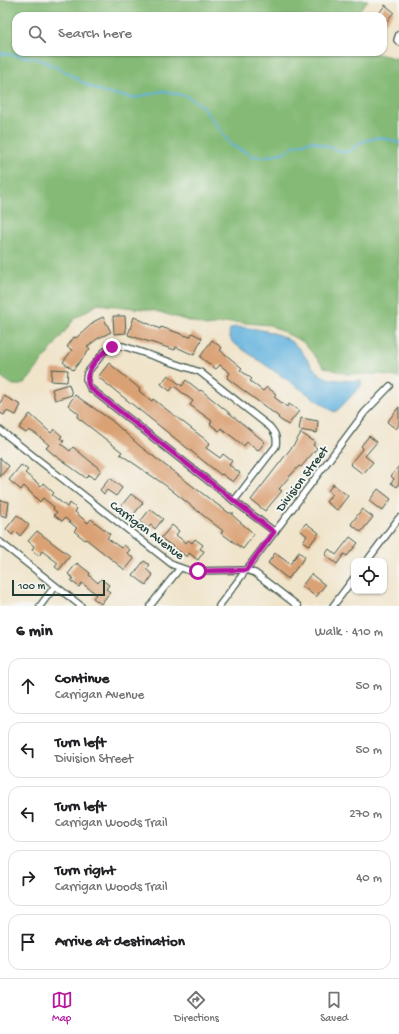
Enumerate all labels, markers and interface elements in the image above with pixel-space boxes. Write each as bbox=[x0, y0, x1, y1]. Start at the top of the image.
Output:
search box bbox=[12, 12, 387, 56]
icon: search bbox=[26, 23, 48, 45]
text: Search here bbox=[58, 25, 132, 43]
route end bbox=[103, 338, 121, 356]
street label: Division Street bbox=[273, 442, 334, 516]
street label: Carrigan Avenue bbox=[106, 498, 187, 564]
map controls bbox=[351, 558, 387, 594]
button: locate bbox=[351, 558, 387, 594]
route start bbox=[189, 562, 207, 580]
scale bar bbox=[12, 578, 105, 597]
text: 100 m bbox=[18, 581, 45, 593]
text: 6 min bbox=[16, 622, 52, 642]
text: Walk · 410 m bbox=[315, 625, 383, 640]
text: Continue bbox=[55, 670, 109, 688]
icon: ahead bbox=[17, 675, 39, 697]
text: 50 m bbox=[355, 679, 382, 694]
text: Carrigan Avenue bbox=[55, 688, 144, 703]
text: Turn left bbox=[55, 734, 106, 752]
icon: left bbox=[17, 739, 39, 761]
text: 50 m bbox=[355, 743, 382, 758]
text: Division Street bbox=[55, 752, 133, 767]
text: Turn left bbox=[55, 798, 106, 816]
icon: left bbox=[17, 803, 39, 825]
text: 270 m bbox=[349, 807, 382, 822]
text: Carrigan Woods Trail bbox=[55, 816, 168, 831]
text: Turn right bbox=[55, 862, 115, 880]
icon: right bbox=[17, 867, 39, 889]
text: 40 m bbox=[356, 871, 382, 886]
text: Carrigan Woods Trail bbox=[55, 880, 168, 895]
icon: arrive bbox=[17, 931, 39, 953]
text: Arrive at destination bbox=[55, 933, 185, 951]
tab: Map bbox=[51, 989, 73, 1025]
tab: Directions bbox=[174, 989, 219, 1025]
tab: Saved bbox=[320, 989, 348, 1025]

